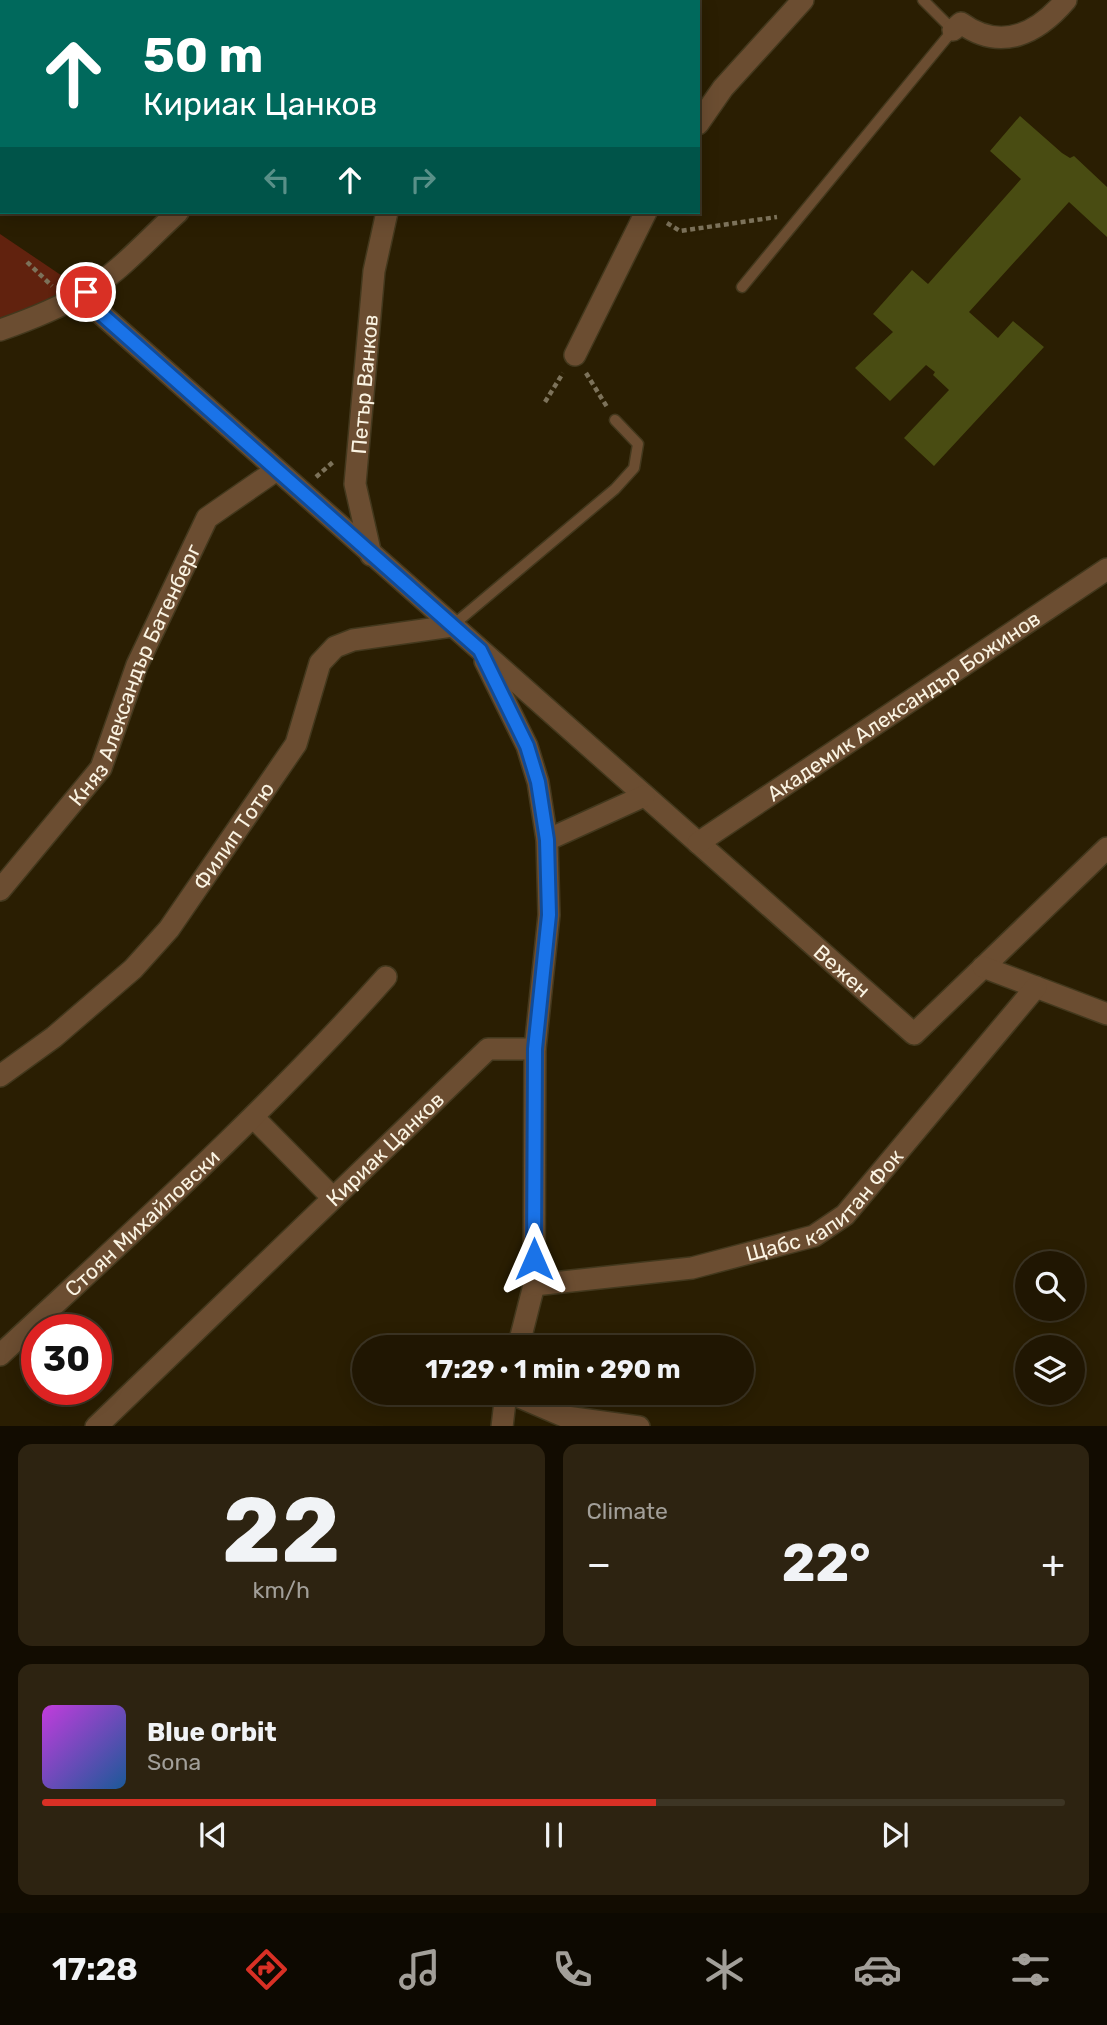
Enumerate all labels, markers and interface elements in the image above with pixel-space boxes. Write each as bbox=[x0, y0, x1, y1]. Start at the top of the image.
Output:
text: 50 m bbox=[143, 26, 263, 84]
icon: ahead bbox=[28, 28, 119, 119]
text: Кириак Цанков bbox=[143, 85, 378, 123]
icon: left bbox=[258, 161, 296, 199]
icon: ahead bbox=[331, 161, 369, 199]
icon: right bbox=[404, 161, 442, 199]
pin bbox=[56, 262, 116, 322]
icon: arrive bbox=[67, 273, 105, 311]
street label: Петър Ванков bbox=[345, 313, 383, 455]
street label: Княз Александър Батенберг bbox=[63, 540, 205, 810]
street label: Академик Александър Божинов bbox=[762, 605, 1045, 806]
street label: Филип Тотю bbox=[187, 777, 279, 894]
street label: Вежен bbox=[809, 939, 876, 1002]
street label: Кириак Цанков bbox=[321, 1086, 449, 1211]
street label: Щабс капитан Фок bbox=[743, 1143, 908, 1266]
street label: Стоян Михайловски bbox=[59, 1144, 224, 1301]
position arrow bbox=[497, 1222, 571, 1296]
map controls bbox=[1015, 1251, 1085, 1405]
button: search bbox=[1015, 1251, 1085, 1321]
speed limit sign: 30 bbox=[21, 1314, 112, 1405]
button: layers bbox=[1015, 1335, 1085, 1405]
text: 17:29 · 1 min · 290 m bbox=[425, 1354, 681, 1385]
text: 22 bbox=[222, 1476, 340, 1584]
text: Climate bbox=[587, 1497, 668, 1525]
text: 22° bbox=[782, 1532, 871, 1594]
text: − bbox=[587, 1541, 611, 1587]
text: + bbox=[1041, 1541, 1065, 1587]
text: km/h bbox=[253, 1576, 310, 1604]
text: Blue Orbit bbox=[147, 1717, 277, 1748]
text: Sona bbox=[147, 1748, 201, 1776]
icon: previous bbox=[194, 1816, 232, 1854]
icon: pause bbox=[535, 1816, 573, 1854]
icon: next bbox=[876, 1816, 914, 1854]
icon: directions bbox=[242, 1945, 291, 1994]
icon: music bbox=[395, 1945, 444, 1994]
icon: phone bbox=[548, 1945, 597, 1994]
icon: climate bbox=[700, 1945, 749, 1994]
icon: car bbox=[853, 1945, 902, 1994]
icon: filters bbox=[1006, 1945, 1055, 1994]
text: 17:28 bbox=[52, 1950, 138, 1988]

